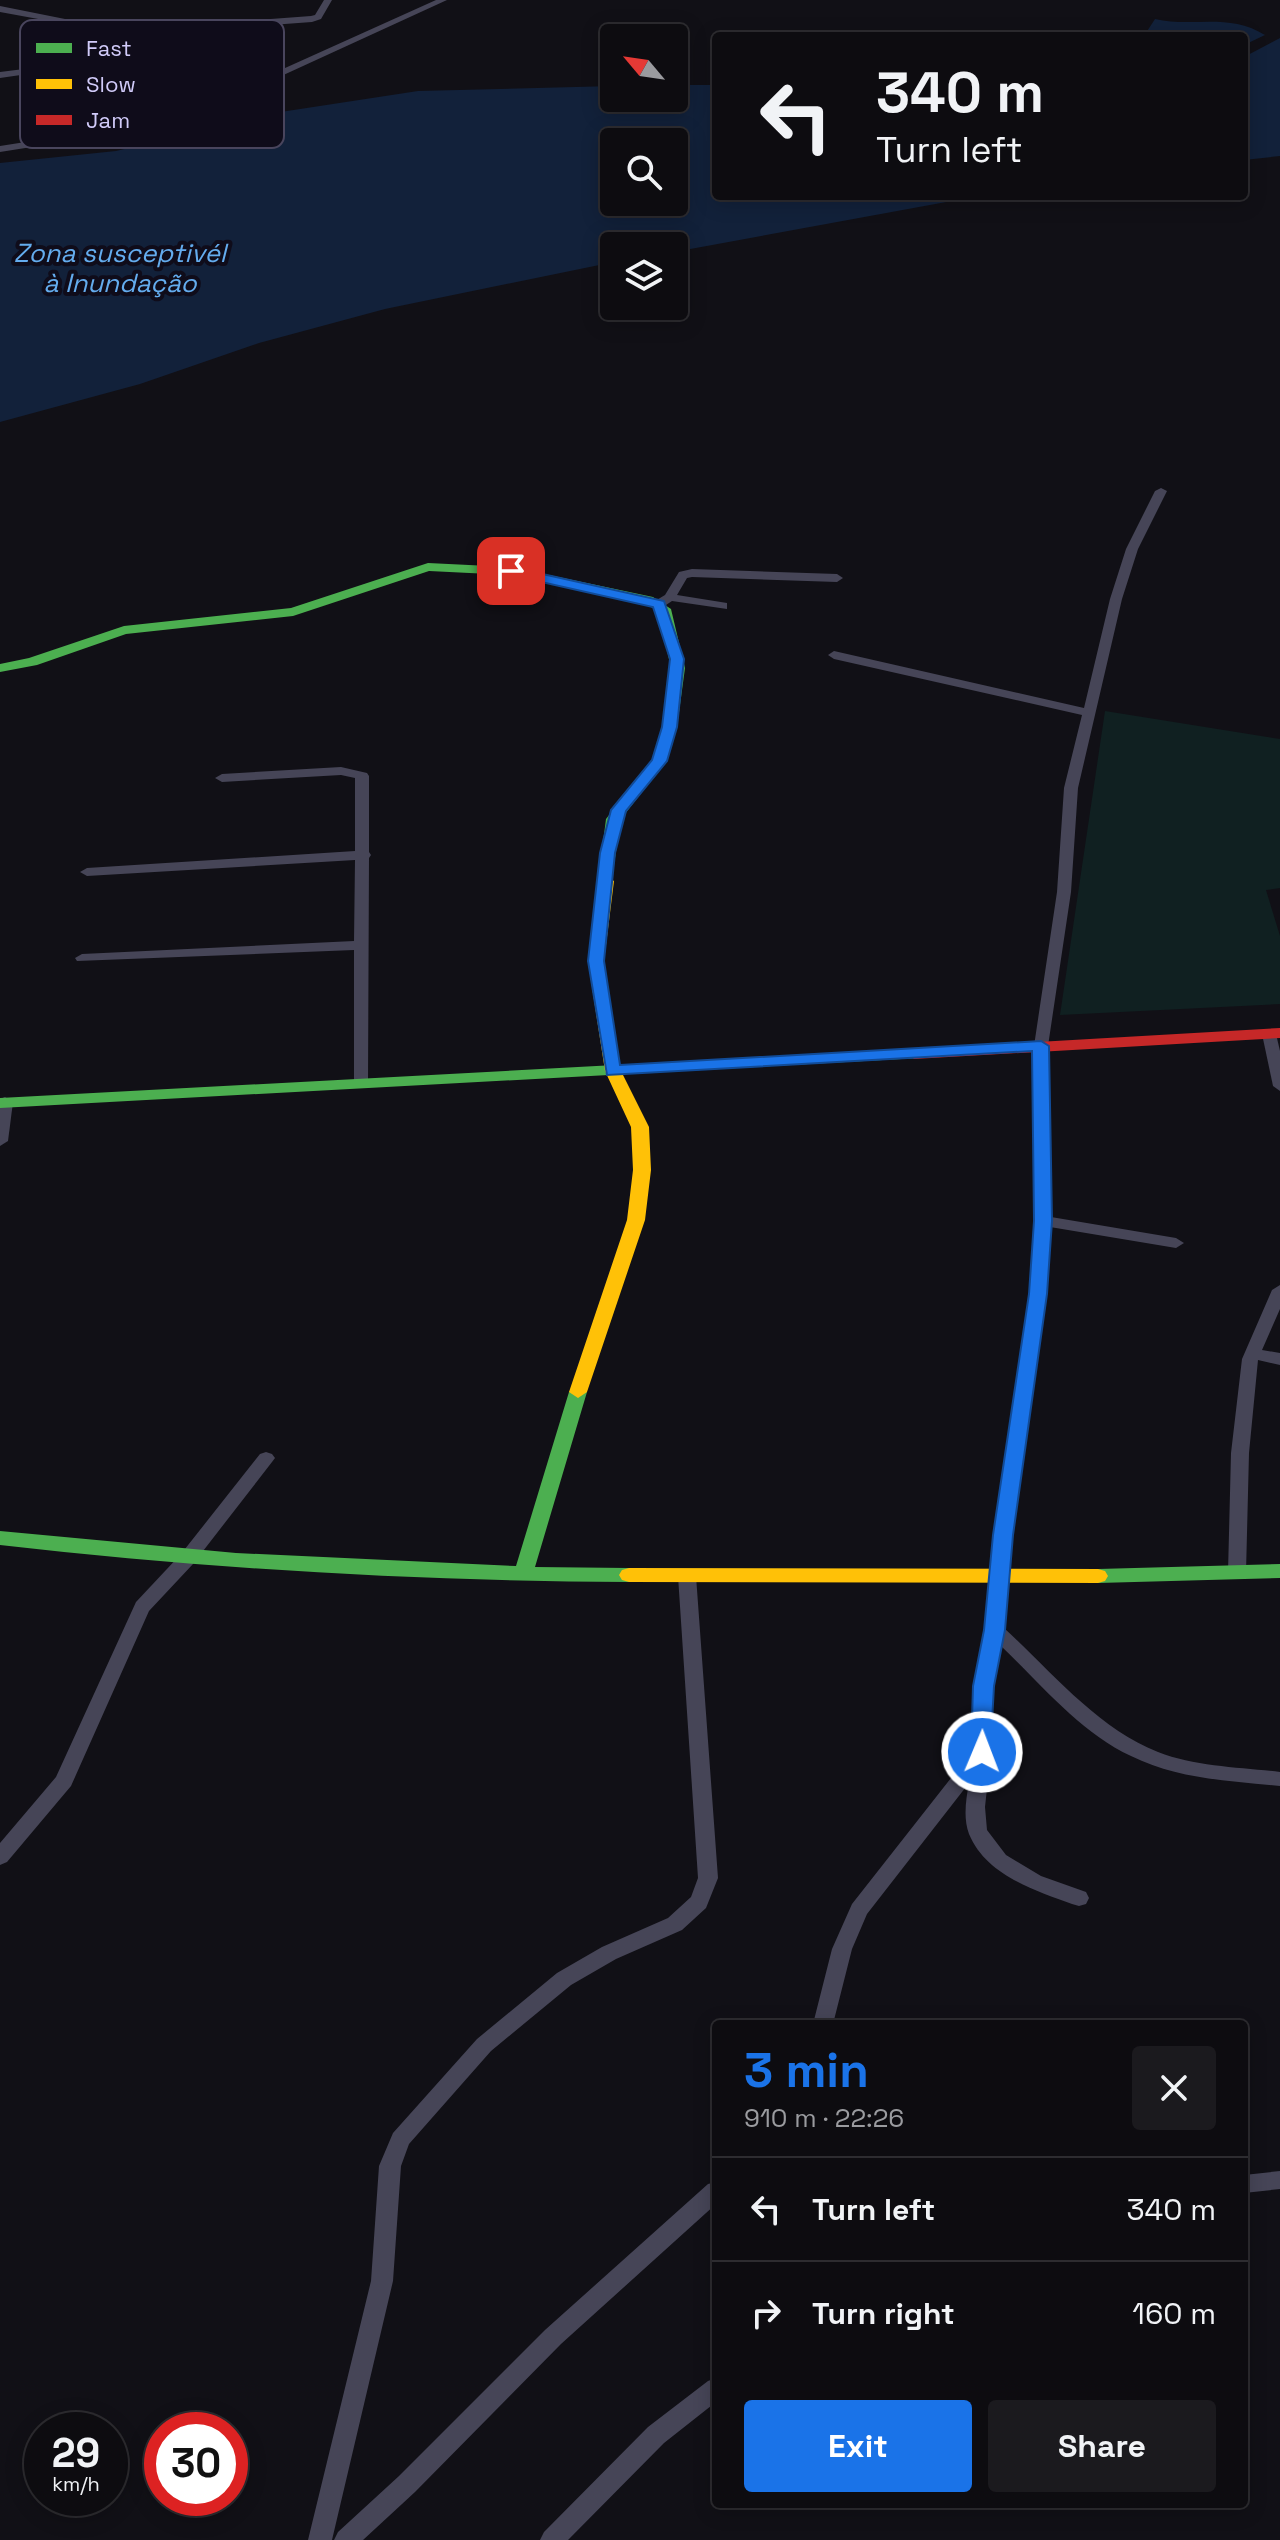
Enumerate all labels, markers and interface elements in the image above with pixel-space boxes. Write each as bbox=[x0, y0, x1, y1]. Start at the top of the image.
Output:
legend bbox=[20, 20, 284, 148]
north arrow bbox=[600, 24, 688, 112]
map controls bbox=[600, 24, 688, 320]
text: Fast bbox=[86, 34, 132, 62]
text: 340 m bbox=[876, 57, 1044, 128]
icon: left bbox=[744, 64, 848, 168]
text: Slow bbox=[86, 70, 136, 98]
text: Jam bbox=[86, 106, 130, 134]
text: Turn left bbox=[876, 127, 1023, 173]
button: search bbox=[600, 128, 688, 216]
button: layers bbox=[600, 232, 688, 320]
water label: Zona susceptivél à Inundação bbox=[14, 236, 229, 300]
pin bbox=[477, 537, 545, 605]
icon: arrive bbox=[489, 549, 533, 593]
position arrow bbox=[940, 1710, 1024, 1794]
text: 3 min bbox=[744, 2040, 869, 2101]
button: close bbox=[1132, 2046, 1216, 2130]
text: 910 m · 22:26 bbox=[744, 2101, 904, 2135]
icon: left bbox=[744, 2187, 788, 2231]
text: Turn left bbox=[812, 2190, 935, 2229]
text: 340 m bbox=[1126, 2190, 1216, 2229]
icon: right bbox=[744, 2291, 788, 2335]
text: Turn right bbox=[812, 2294, 955, 2333]
text: 160 m bbox=[1132, 2294, 1216, 2333]
button: Exit bbox=[744, 2400, 972, 2492]
button: Share bbox=[988, 2400, 1216, 2492]
speed limit sign: 30 bbox=[144, 2412, 248, 2516]
text: 29 bbox=[52, 2428, 100, 2479]
text: km/h bbox=[52, 2471, 100, 2497]

